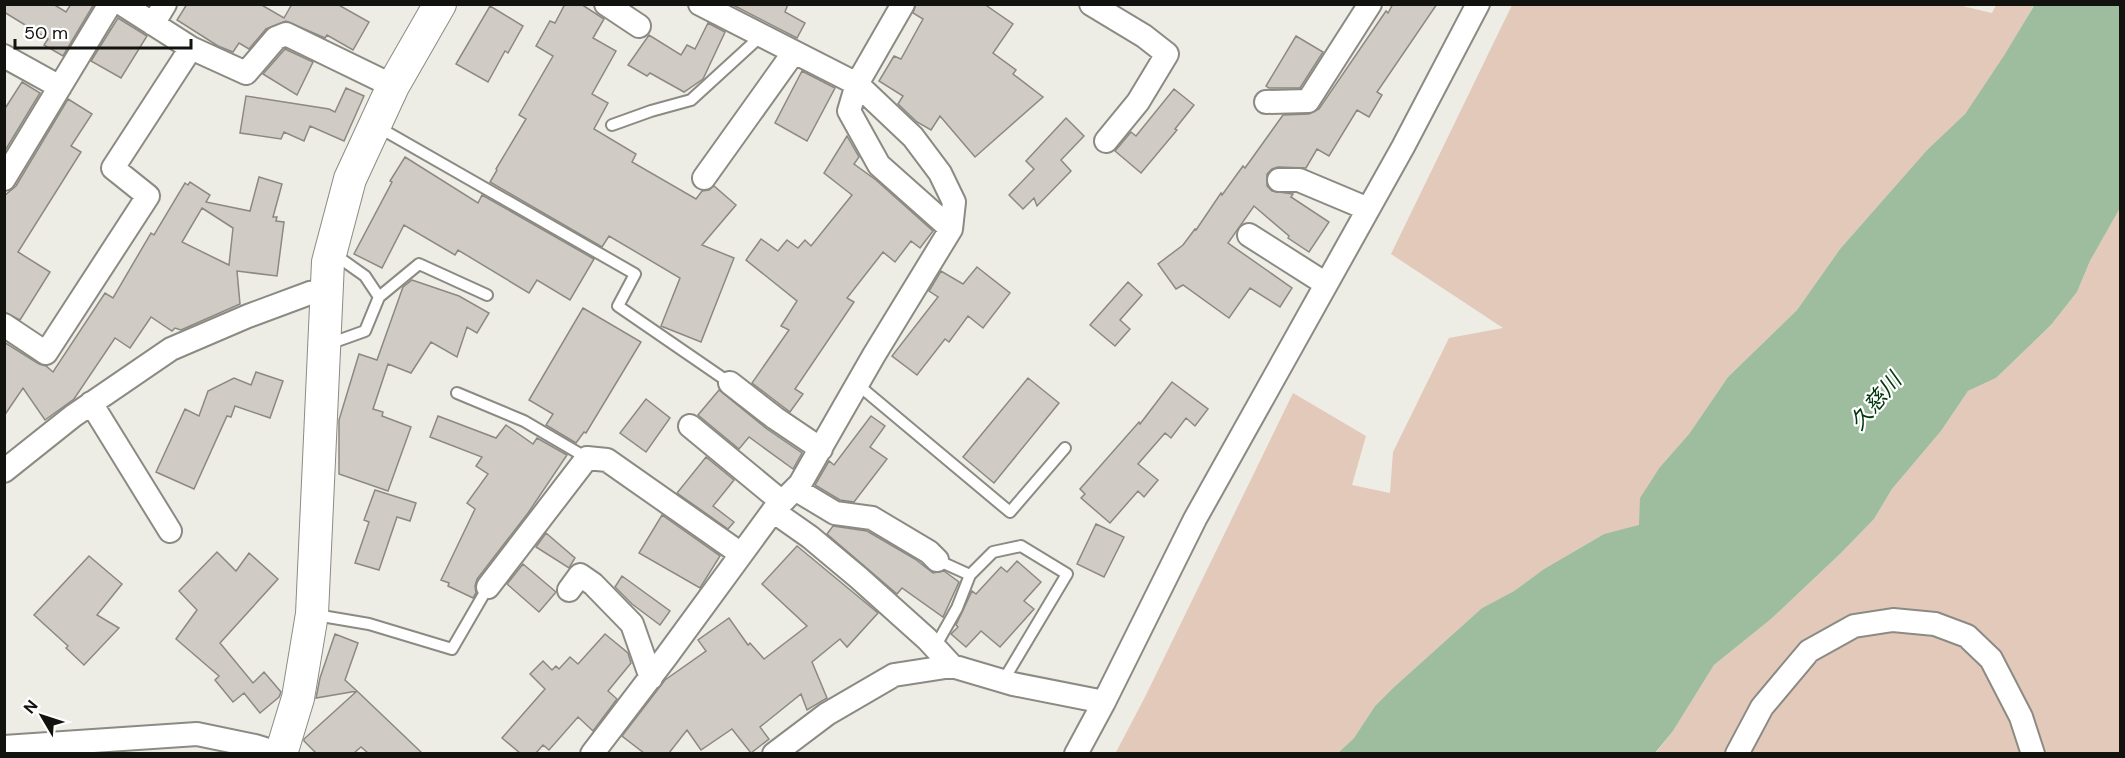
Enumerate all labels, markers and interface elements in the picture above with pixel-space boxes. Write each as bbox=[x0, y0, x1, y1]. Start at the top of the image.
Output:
scale bar bbox=[15, 12, 190, 50]
text: 50 m bbox=[24, 21, 68, 45]
water label: 久慈川 bbox=[1843, 365, 1909, 436]
north arrow bbox=[12, 686, 72, 746]
text: N bbox=[19, 696, 43, 718]

